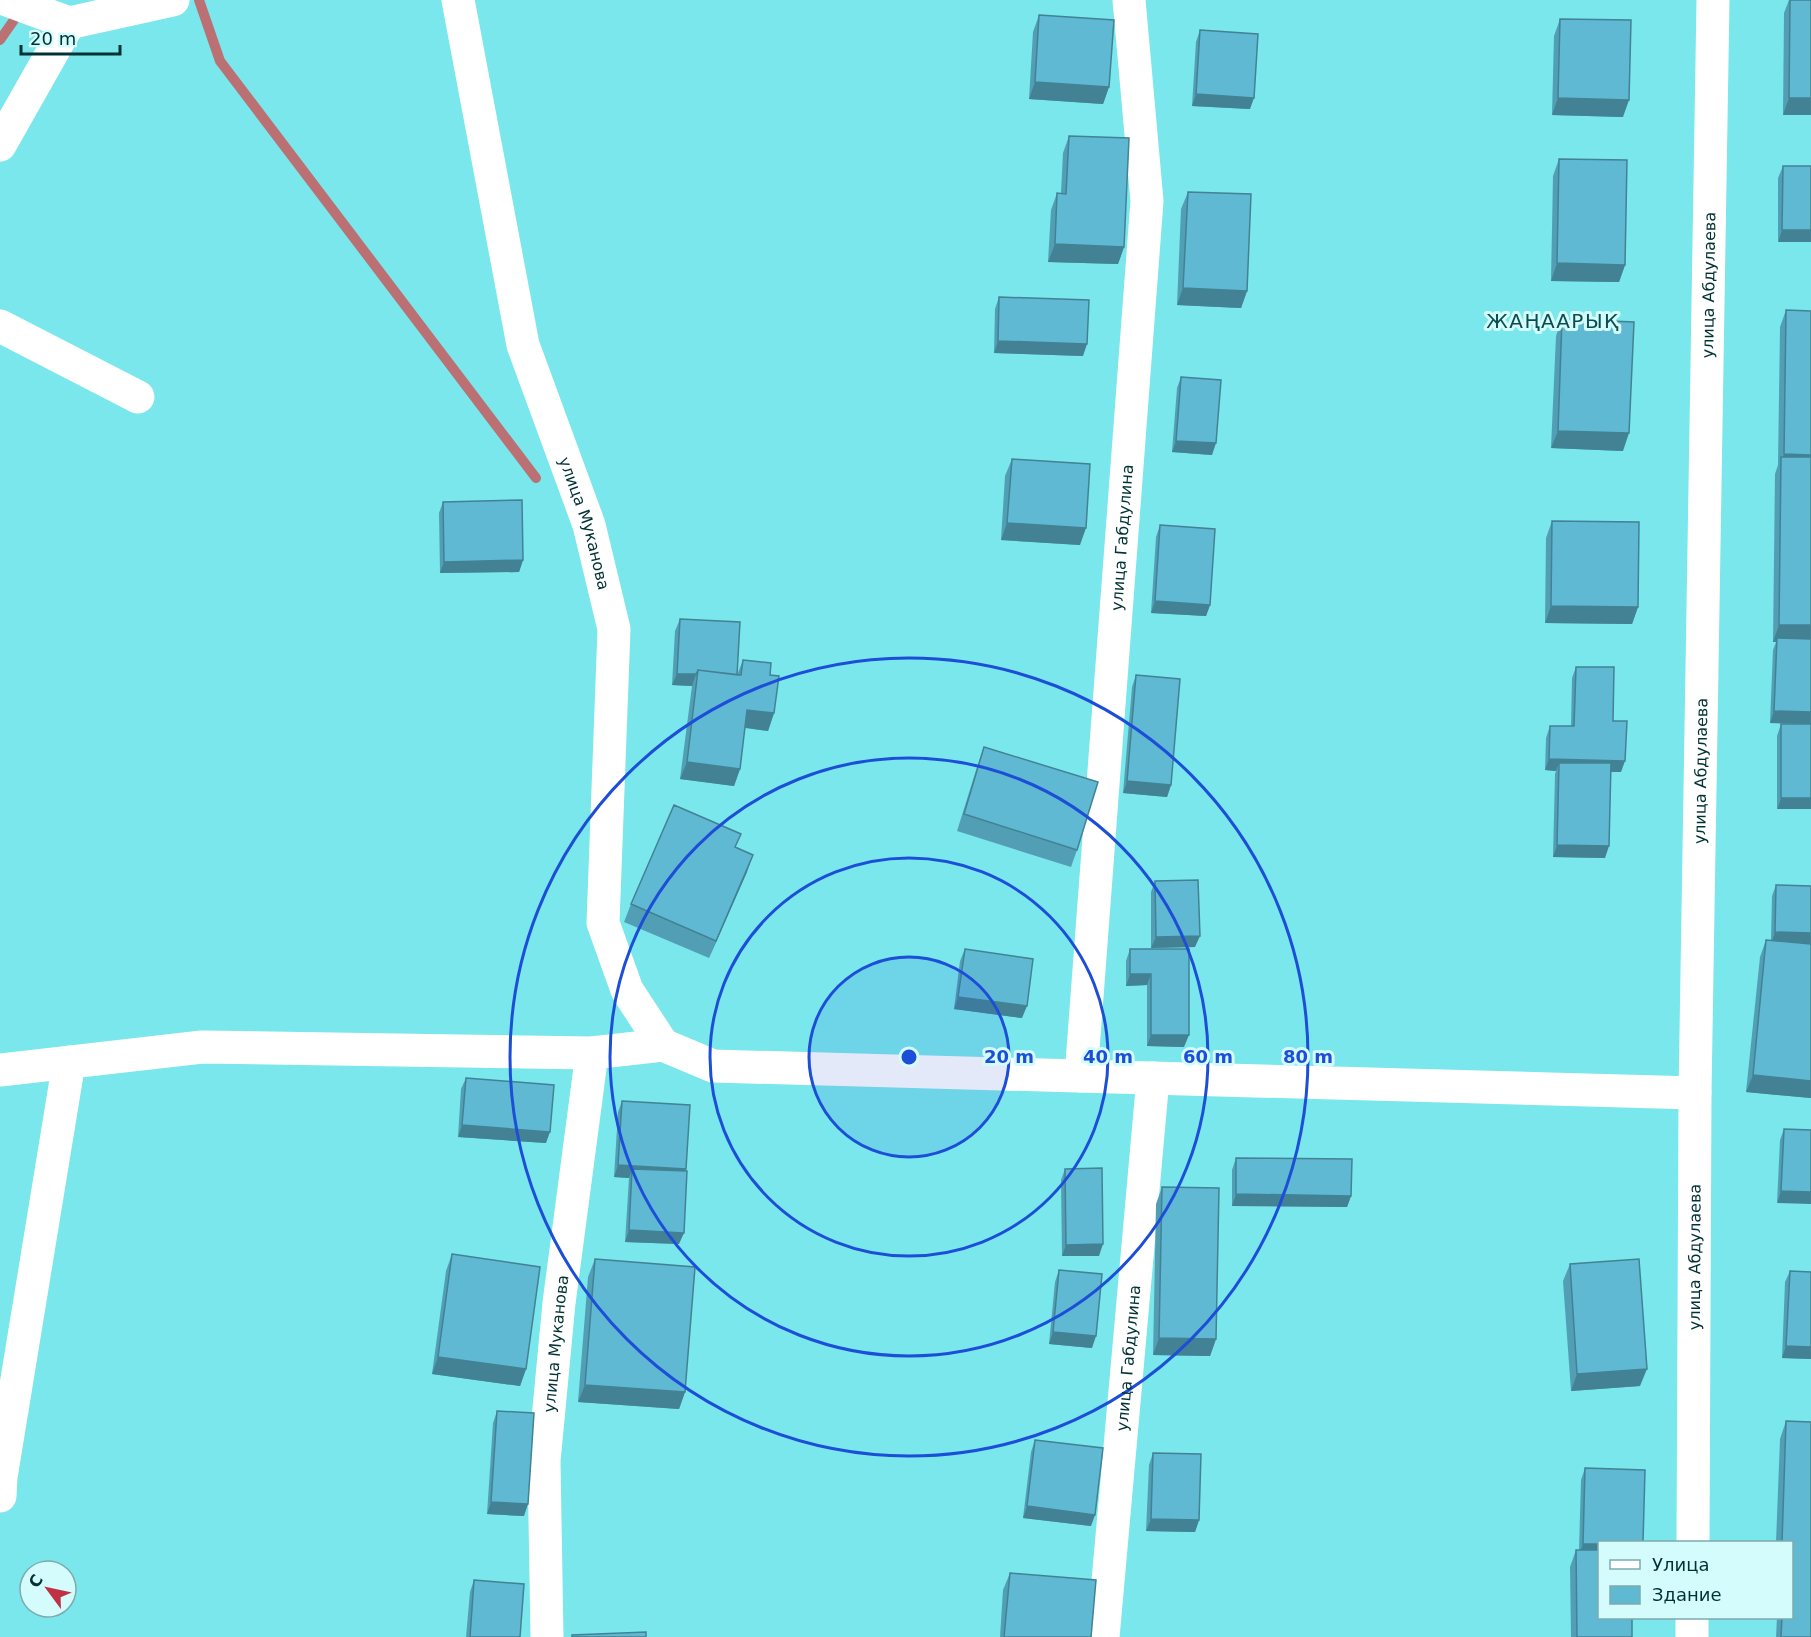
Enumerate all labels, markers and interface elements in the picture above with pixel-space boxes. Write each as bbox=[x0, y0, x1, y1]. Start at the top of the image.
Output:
scale bar bbox=[21, 18, 120, 56]
text: 20 m bbox=[30, 28, 76, 49]
street label: улица Абдулаева bbox=[1698, 212, 1719, 358]
district label: ЖАҢААРЫҚ bbox=[1486, 309, 1620, 333]
street label: улица Муканова bbox=[555, 454, 614, 592]
street label: улица Габдулина bbox=[1107, 464, 1137, 611]
street label: улица Абдулаева bbox=[1690, 698, 1711, 844]
text: 20 m bbox=[984, 1046, 1034, 1067]
text: 40 m bbox=[1083, 1046, 1133, 1067]
text: 60 m bbox=[1183, 1046, 1233, 1067]
text: 80 m bbox=[1283, 1046, 1333, 1067]
centre of rings bbox=[899, 1047, 919, 1067]
street label: улица Абдулаева bbox=[1684, 1184, 1704, 1330]
street label: улица Муканова bbox=[539, 1274, 572, 1413]
street label: улица Габдулина bbox=[1112, 1284, 1144, 1432]
legend bbox=[1598, 1541, 1793, 1619]
text: Улица bbox=[1652, 1554, 1709, 1575]
north arrow bbox=[18, 1559, 78, 1619]
text: С bbox=[25, 1571, 47, 1591]
text: Здание bbox=[1652, 1584, 1722, 1605]

